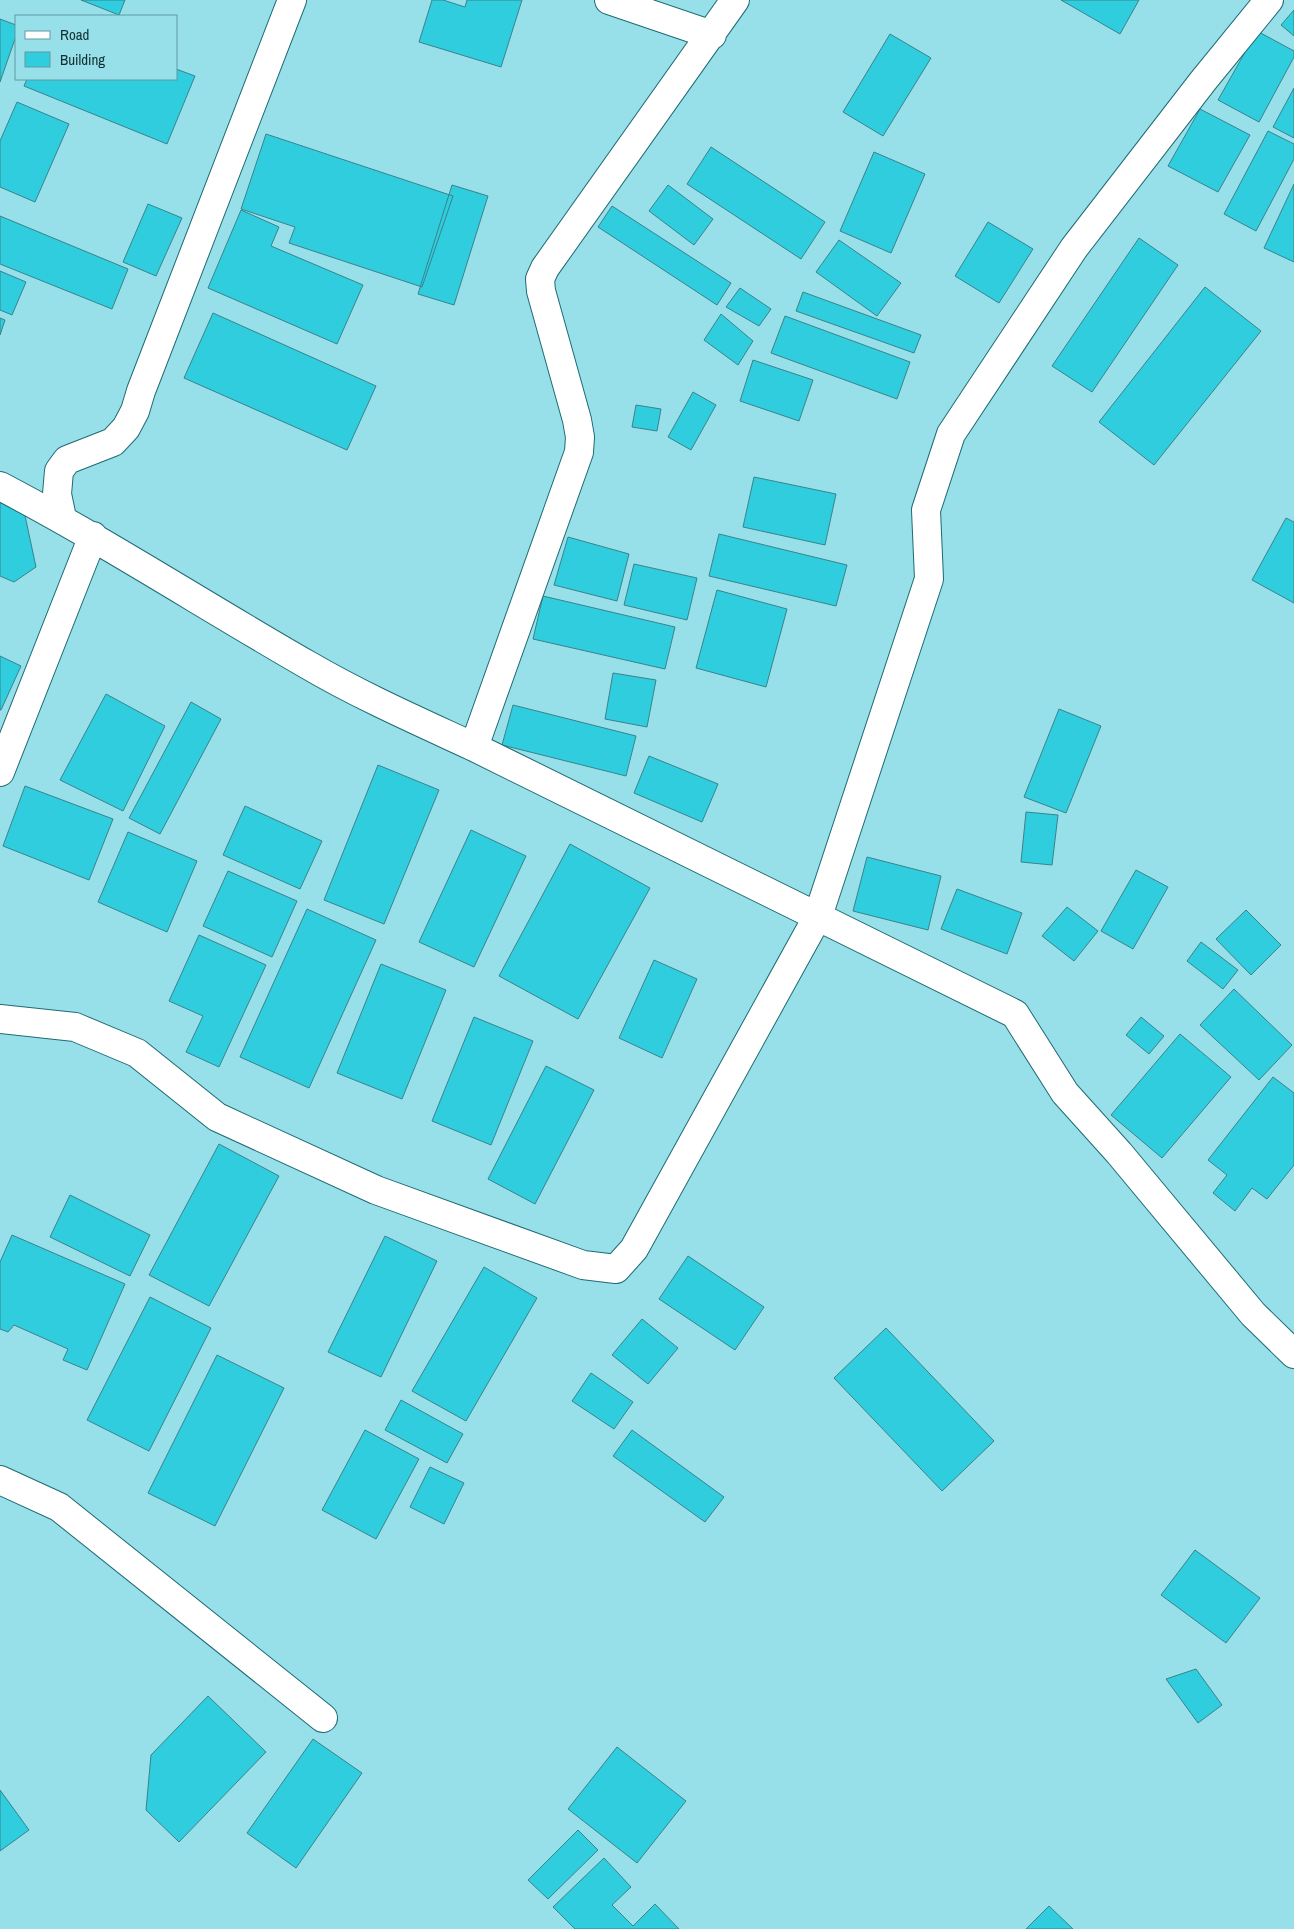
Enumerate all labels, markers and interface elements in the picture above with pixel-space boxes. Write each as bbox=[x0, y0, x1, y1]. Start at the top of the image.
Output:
legend bbox=[15, 15, 178, 80]
text: Road bbox=[60, 24, 89, 45]
text: Building bbox=[60, 49, 105, 70]

